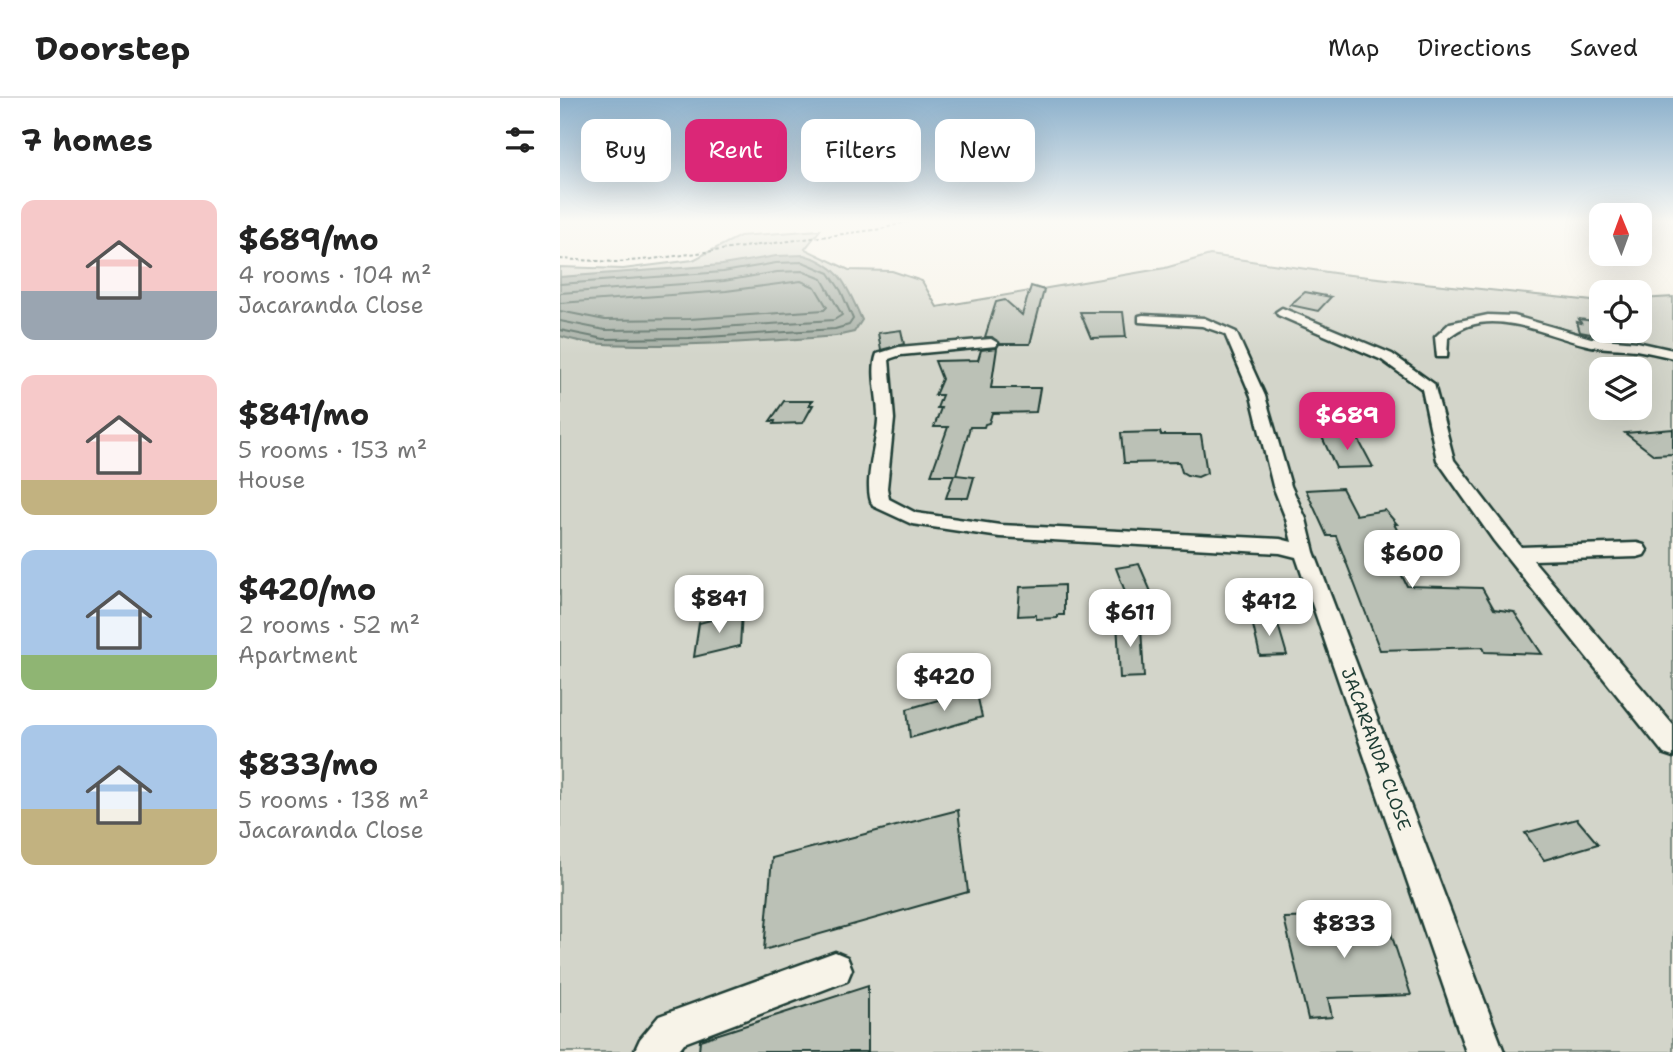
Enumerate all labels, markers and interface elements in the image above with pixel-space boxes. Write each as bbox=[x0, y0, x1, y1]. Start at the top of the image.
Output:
text: Doorstep bbox=[35, 26, 190, 71]
text: Map bbox=[1328, 32, 1379, 64]
text: Directions bbox=[1417, 32, 1532, 64]
text: Saved bbox=[1570, 32, 1638, 64]
chip: Buy bbox=[581, 119, 671, 182]
chip: Rent bbox=[685, 119, 787, 182]
chip: Filters bbox=[801, 119, 921, 182]
chip: New bbox=[935, 119, 1035, 182]
text: 7 homes bbox=[21, 120, 153, 161]
icon: filters bbox=[501, 121, 539, 159]
north arrow bbox=[1589, 203, 1652, 266]
map controls bbox=[1589, 203, 1652, 420]
text: $689/mo bbox=[238, 219, 379, 260]
icon: home bbox=[77, 228, 161, 312]
text: 4 rooms · 104 m² bbox=[238, 260, 431, 290]
button: locate bbox=[1589, 280, 1652, 343]
text: Jacaranda Close bbox=[238, 290, 424, 320]
button: layers bbox=[1589, 357, 1652, 420]
pin: $689 bbox=[1306, 392, 1388, 452]
text: $841/mo bbox=[238, 394, 369, 435]
text: $689 bbox=[1315, 400, 1379, 430]
icon: home bbox=[77, 403, 161, 487]
text: 5 rooms · 153 m² bbox=[238, 435, 427, 465]
text: House bbox=[238, 465, 306, 495]
pin: $600 bbox=[1371, 531, 1453, 590]
text: $600 bbox=[1380, 538, 1444, 568]
text: $420/mo bbox=[238, 569, 376, 610]
pin: $841 bbox=[678, 575, 760, 635]
icon: home bbox=[77, 578, 161, 662]
pin: $412 bbox=[1228, 578, 1310, 638]
text: $841 bbox=[691, 583, 747, 613]
text: $412 bbox=[1241, 586, 1297, 616]
pin: $611 bbox=[1089, 589, 1171, 649]
text: $611 bbox=[1105, 597, 1155, 627]
text: 2 rooms · 52 m² bbox=[238, 610, 420, 640]
text: Apartment bbox=[238, 640, 358, 670]
pin: $420 bbox=[903, 654, 985, 713]
text: $420 bbox=[913, 661, 975, 691]
street label: JACARANDA CLOSE bbox=[1335, 664, 1417, 834]
text: $833/mo bbox=[238, 744, 378, 785]
icon: home bbox=[77, 753, 161, 837]
text: 5 rooms · 138 m² bbox=[238, 785, 429, 815]
text: Jacaranda Close bbox=[238, 815, 424, 845]
pin: $833 bbox=[1303, 900, 1385, 960]
text: $833 bbox=[1312, 908, 1376, 938]

